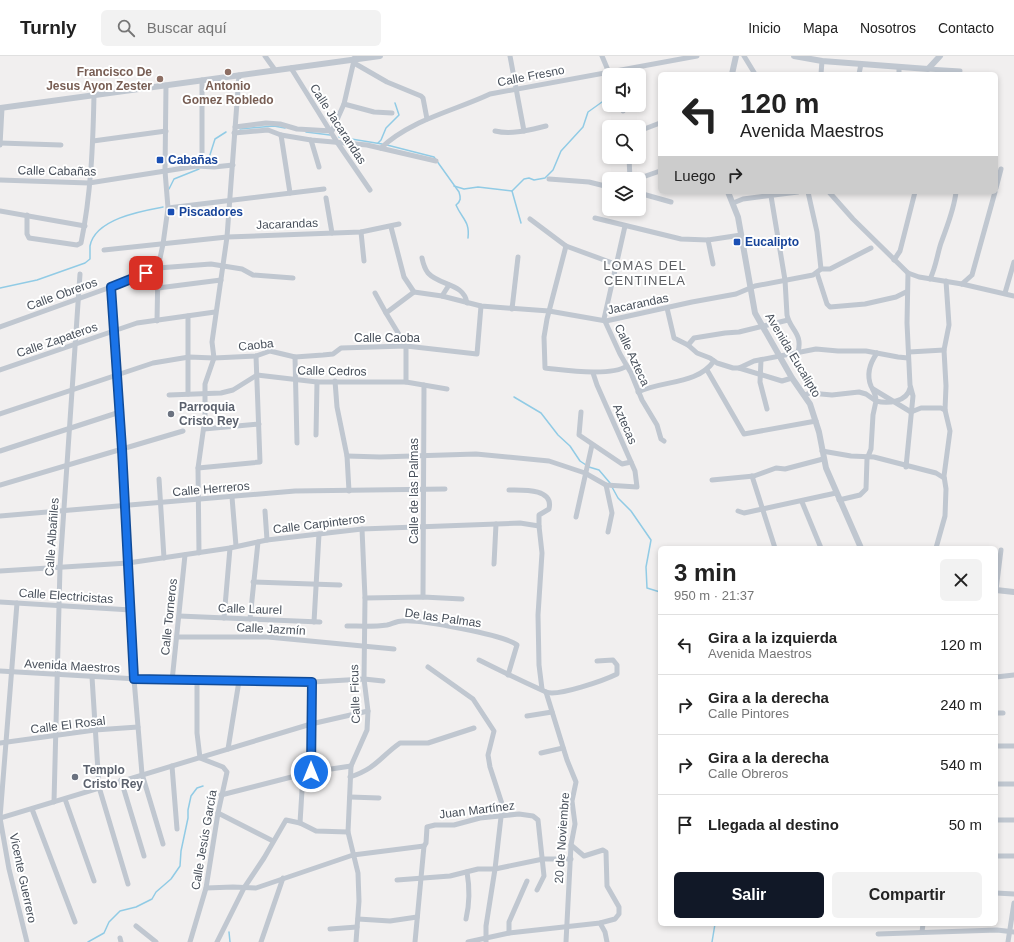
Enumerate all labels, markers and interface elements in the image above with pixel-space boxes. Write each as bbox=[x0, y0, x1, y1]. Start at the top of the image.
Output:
search box bbox=[101, 10, 381, 46]
text: Turnly bbox=[20, 17, 77, 38]
icon: search bbox=[115, 17, 137, 39]
text: Buscar aquí bbox=[147, 19, 227, 36]
text: Inicio bbox=[748, 20, 781, 36]
text: Mapa bbox=[803, 20, 838, 36]
text: Nosotros bbox=[860, 20, 916, 36]
text: Contacto bbox=[938, 20, 994, 36]
street label: Calle Fresno bbox=[496, 63, 566, 89]
place label: Francisco De Jesus Ayon Zester bbox=[46, 65, 152, 93]
marker: Antonio Gomez Robledo bbox=[223, 67, 233, 77]
map controls bbox=[602, 68, 646, 216]
button: sound bbox=[602, 68, 646, 112]
marker: Francisco De Jesus Ayon Zester bbox=[155, 74, 165, 84]
place label: Antonio Gomez Robledo bbox=[182, 79, 274, 107]
street label: Calle Jacarandas bbox=[307, 81, 369, 167]
icon: left bbox=[674, 88, 726, 140]
text: 120 m bbox=[740, 88, 819, 119]
button: search bbox=[602, 120, 646, 164]
text: Avenida Maestros bbox=[740, 121, 884, 141]
place label: Cabañas bbox=[168, 153, 218, 167]
marker: Cabañas bbox=[155, 155, 165, 165]
street label: Calle Cabañas bbox=[18, 163, 96, 179]
icon: right bbox=[724, 164, 746, 186]
text: Luego bbox=[674, 167, 716, 184]
button: layers bbox=[602, 172, 646, 216]
place label: Piscadores bbox=[179, 205, 243, 219]
marker: Piscadores bbox=[166, 207, 176, 217]
street label: Jacarandas bbox=[256, 216, 318, 232]
place label: Eucalipto bbox=[745, 235, 799, 249]
marker: Eucalipto bbox=[732, 237, 742, 247]
pin bbox=[129, 256, 163, 290]
district label: LOMAS DEL CENTINELA bbox=[603, 258, 687, 288]
icon: arrive bbox=[135, 262, 157, 284]
street label: Calle Obreros bbox=[25, 275, 99, 313]
street label: Jacarandas bbox=[606, 291, 670, 317]
street label: Avenida Eucalipto bbox=[762, 310, 824, 400]
street label: Calle Zapateros bbox=[15, 320, 99, 360]
street label: Calle Azteca bbox=[612, 322, 653, 388]
street label: Calle Caoba bbox=[354, 331, 420, 345]
street label: Caoba bbox=[238, 336, 275, 354]
street label: Calle Cedros bbox=[297, 363, 367, 379]
place label: Parroquia Cristo Rey bbox=[179, 400, 239, 428]
street label: Aztecas bbox=[610, 402, 640, 446]
marker: Parroquia Cristo Rey bbox=[166, 409, 176, 419]
street label: Calle de las Palmas bbox=[407, 438, 421, 544]
street label: Calle Herreros bbox=[172, 479, 250, 499]
street label: Calle Albañiles bbox=[42, 497, 62, 577]
street label: Calle Carpinteros bbox=[272, 511, 366, 537]
text: 3 min bbox=[674, 559, 737, 586]
button: close bbox=[940, 559, 982, 601]
street label: Calle Torneros bbox=[158, 578, 180, 656]
street label: Calle Electricistas bbox=[18, 586, 114, 606]
text: 950 m · 21:37 bbox=[674, 588, 754, 603]
street label: Calle Laurel bbox=[218, 601, 282, 617]
street label: De las Palmas bbox=[404, 606, 482, 630]
street label: Calle Jazmín bbox=[236, 620, 306, 638]
text: Gira a la izquierda bbox=[708, 629, 837, 646]
icon: left bbox=[674, 634, 696, 656]
text: 120 m bbox=[940, 636, 982, 653]
text: Avenida Maestros bbox=[708, 646, 812, 661]
street label: Avenida Maestros bbox=[24, 657, 120, 675]
street label: Calle Ficus bbox=[347, 664, 363, 724]
text: Gira a la derecha bbox=[708, 689, 829, 706]
icon: right bbox=[674, 694, 696, 716]
text: 240 m bbox=[940, 696, 982, 713]
text: Calle Pintores bbox=[708, 706, 789, 721]
street label: Calle El Rosal bbox=[30, 713, 106, 737]
text: Gira a la derecha bbox=[708, 749, 829, 766]
position arrow bbox=[290, 751, 332, 793]
icon: right bbox=[674, 754, 696, 776]
text: 540 m bbox=[940, 756, 982, 773]
place label: Templo Cristo Rey bbox=[83, 763, 143, 791]
text: Calle Obreros bbox=[708, 766, 788, 781]
marker: Templo Cristo Rey bbox=[70, 772, 80, 782]
street label: Calle Jesús García bbox=[188, 789, 220, 891]
street label: 20 de Noviembre bbox=[552, 792, 572, 884]
street label: Juan Martínez bbox=[438, 798, 516, 822]
icon: arrive bbox=[674, 814, 696, 836]
text: Llegada al destino bbox=[708, 816, 839, 833]
text: 50 m bbox=[949, 816, 982, 833]
street label: Vicente Guerrero bbox=[7, 832, 39, 924]
button: Salir bbox=[674, 872, 824, 918]
button: Compartir bbox=[832, 872, 982, 918]

